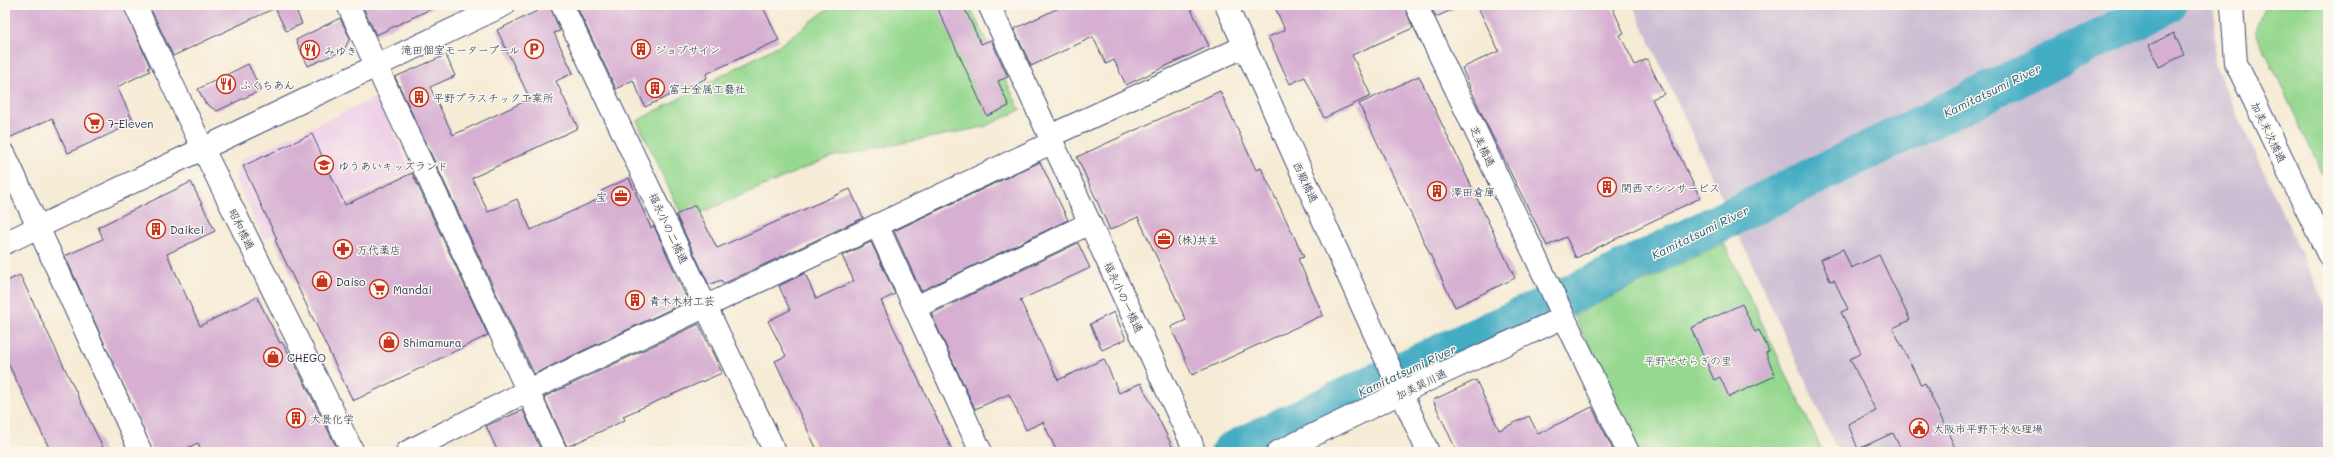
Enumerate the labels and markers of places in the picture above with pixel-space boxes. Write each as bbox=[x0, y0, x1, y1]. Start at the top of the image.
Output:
parking icon: 滝田個室モータープール bbox=[523, 38, 545, 60]
building icon: ジョブサイン bbox=[630, 38, 652, 60]
restaurant icon: みゆき bbox=[299, 39, 321, 61]
place label: 滝田個室モータープール bbox=[401, 42, 520, 57]
place label: ジョブサイン bbox=[655, 42, 720, 57]
place label: みゆき bbox=[324, 43, 357, 58]
restaurant icon: ふくちあん bbox=[215, 73, 237, 95]
place label: ふくちあん bbox=[240, 77, 295, 92]
building icon: 富士金属工藝社 bbox=[644, 77, 666, 99]
place label: 富士金属工藝社 bbox=[669, 81, 746, 96]
building icon: 平野プラスチック工業所 bbox=[408, 86, 430, 108]
place label: 平野プラスチック工業所 bbox=[433, 90, 554, 105]
supermarket icon: 7-Eleven bbox=[83, 112, 105, 134]
place label: 7-Eleven bbox=[108, 116, 153, 131]
school or university icon: ゆうあいキッズランド bbox=[313, 154, 335, 176]
place label: ゆうあいキッズランド bbox=[338, 158, 448, 173]
building icon: 関西マシンサービス bbox=[1596, 176, 1618, 198]
building icon: 澤田倉庫 bbox=[1426, 180, 1448, 202]
place label: 関西マシンサービス bbox=[1621, 180, 1720, 195]
place label: 澤田倉庫 bbox=[1451, 184, 1495, 199]
office icon: 宝 bbox=[610, 185, 632, 207]
place label: 宝 bbox=[596, 189, 607, 204]
building icon: Daikei bbox=[145, 218, 167, 240]
place label: Daikei bbox=[170, 222, 204, 237]
office icon: (株)共生 bbox=[1153, 228, 1175, 250]
place label: (株)共生 bbox=[1178, 232, 1218, 247]
pharmacy icon: 万代薬店 bbox=[332, 238, 354, 260]
place label: 万代薬店 bbox=[357, 242, 401, 257]
shop icon: Daiso bbox=[311, 270, 333, 292]
place label: Daiso bbox=[336, 274, 366, 289]
supermarket icon: Mandai bbox=[368, 278, 390, 300]
place label: Mandai bbox=[393, 282, 432, 297]
building icon: 青木木材工芸 bbox=[624, 289, 646, 311]
place label: 青木木材工芸 bbox=[649, 293, 715, 308]
shop icon: Shimamura bbox=[378, 331, 400, 353]
place label: Shimamura bbox=[403, 335, 462, 350]
shop icon: CHEGO bbox=[262, 346, 284, 368]
place label: CHEGO bbox=[287, 350, 326, 365]
building icon: 大景化学 bbox=[285, 407, 307, 429]
place label: 大景化学 bbox=[310, 411, 354, 426]
public building icon: 大阪市平野下水処理場 bbox=[1908, 417, 1930, 439]
place label: 大阪市平野下水処理場 bbox=[1933, 421, 2043, 436]

